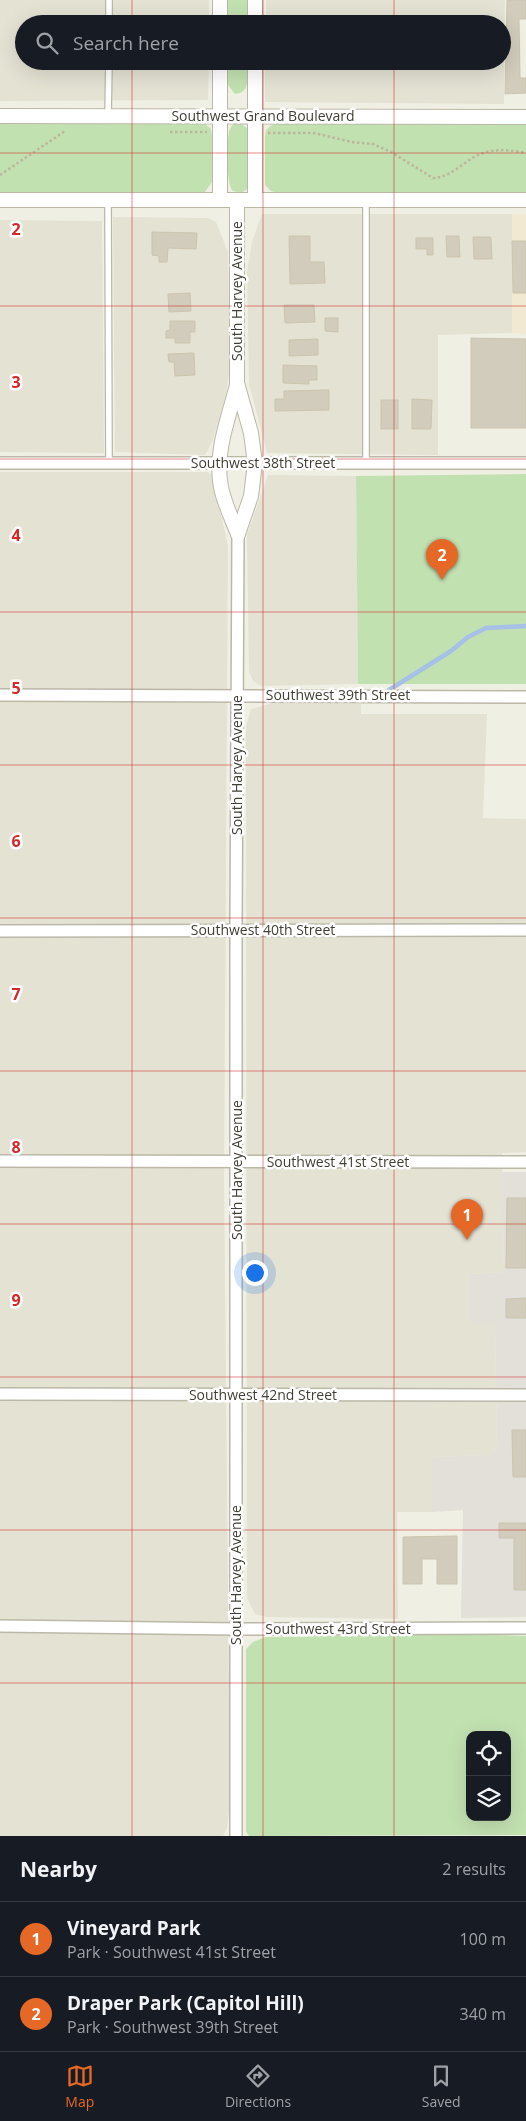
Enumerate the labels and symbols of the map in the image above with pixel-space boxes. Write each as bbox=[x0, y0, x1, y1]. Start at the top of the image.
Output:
street label: Southwest Grand Boulevard bbox=[171, 106, 355, 125]
text: 2 bbox=[11, 218, 21, 240]
street label: South Harvey Avenue bbox=[227, 221, 246, 361]
text: 3 bbox=[11, 371, 21, 393]
street label: Southwest 38th Street bbox=[191, 453, 335, 472]
text: 4 bbox=[11, 524, 21, 546]
pin: 2 bbox=[426, 539, 458, 580]
text: 5 bbox=[11, 677, 21, 699]
street label: Southwest 39th Street bbox=[266, 685, 410, 704]
street label: South Harvey Avenue bbox=[227, 695, 246, 835]
text: 6 bbox=[11, 830, 21, 852]
street label: Southwest 40th Street bbox=[191, 920, 335, 939]
text: 7 bbox=[11, 983, 21, 1005]
street label: South Harvey Avenue bbox=[227, 1100, 246, 1240]
text: 8 bbox=[11, 1136, 21, 1158]
street label: Southwest 41st Street bbox=[267, 1152, 409, 1171]
pin: 1 bbox=[451, 1199, 483, 1240]
your location bbox=[242, 1260, 268, 1286]
text: 9 bbox=[11, 1289, 21, 1311]
street label: Southwest 42nd Street bbox=[189, 1385, 337, 1404]
street label: South Harvey Avenue bbox=[226, 1505, 245, 1645]
street label: Southwest 43rd Street bbox=[265, 1619, 411, 1638]

